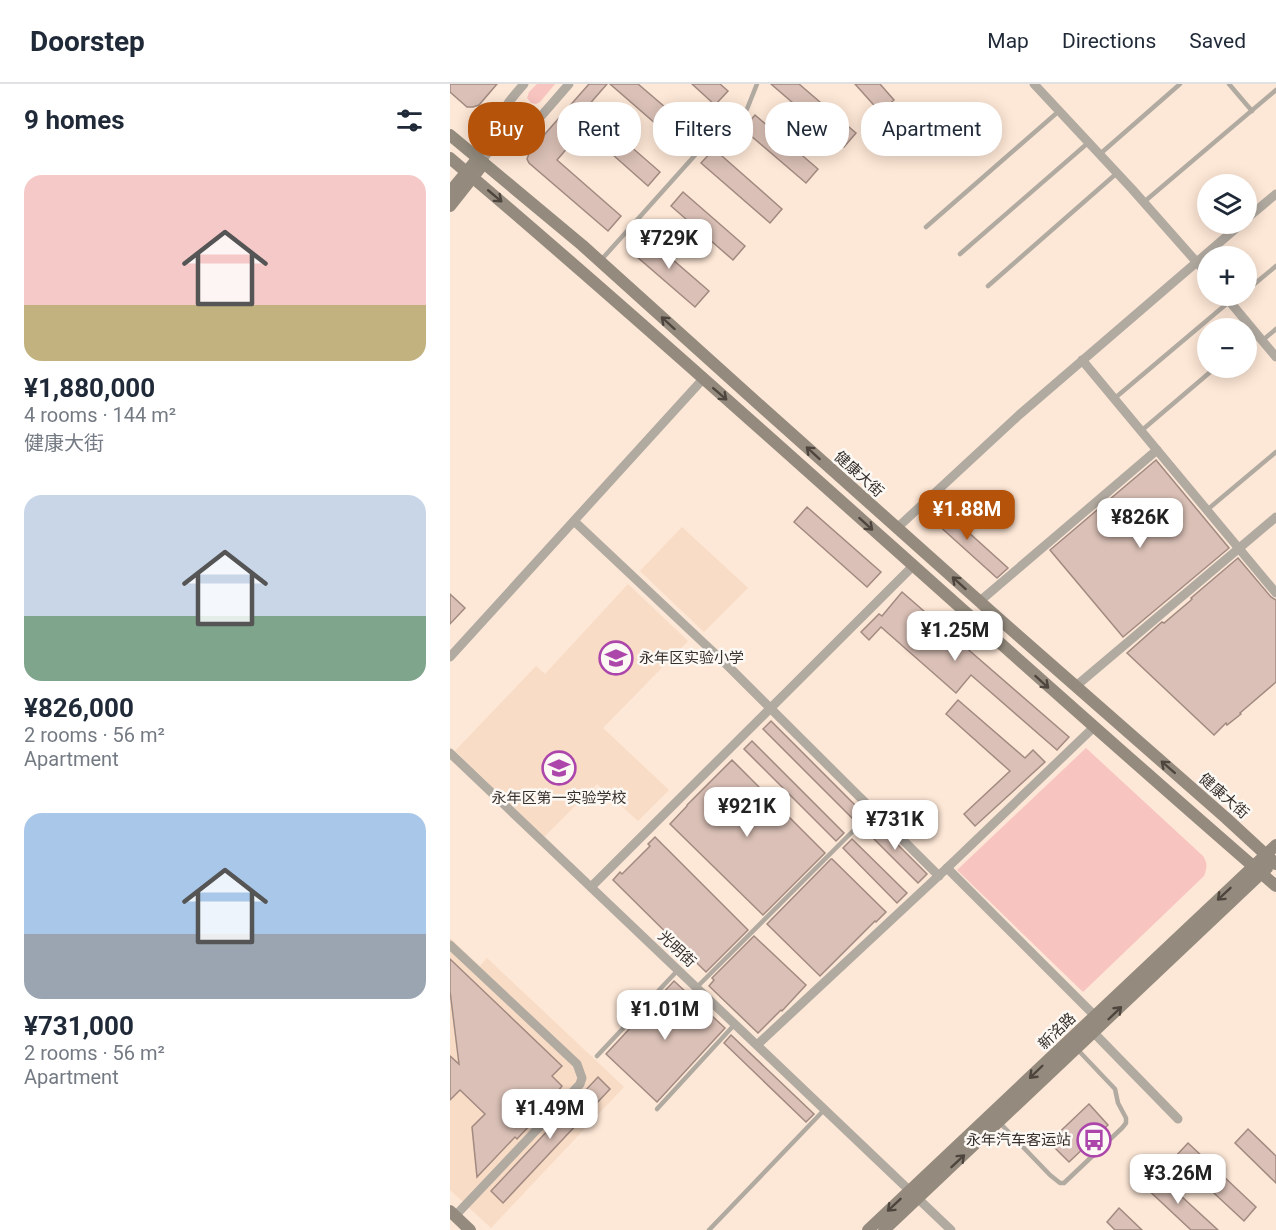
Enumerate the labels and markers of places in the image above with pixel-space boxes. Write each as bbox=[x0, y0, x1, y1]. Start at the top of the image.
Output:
pin: ¥729K bbox=[627, 219, 711, 270]
pin: ¥1.88M bbox=[918, 490, 1016, 541]
pin: ¥826K bbox=[1098, 498, 1182, 549]
pin: ¥1.25M bbox=[906, 611, 1004, 662]
school or university icon: 永年区实验小学 bbox=[598, 640, 634, 676]
place label: 永年区实验小学 bbox=[639, 649, 744, 667]
school or university icon: 永年区第一实验学校 bbox=[541, 750, 577, 786]
pin: ¥921K bbox=[705, 787, 789, 838]
place label: 永年区第一实验学校 bbox=[491, 789, 627, 807]
pin: ¥731K bbox=[853, 800, 937, 851]
pin: ¥1.01M bbox=[616, 990, 714, 1041]
pin: ¥1.49M bbox=[501, 1089, 599, 1140]
bus stop icon: 永年汽车客运站 bbox=[1076, 1122, 1112, 1158]
place label: 永年汽车客运站 bbox=[966, 1131, 1071, 1149]
pin: ¥3.26M bbox=[1129, 1154, 1227, 1205]

